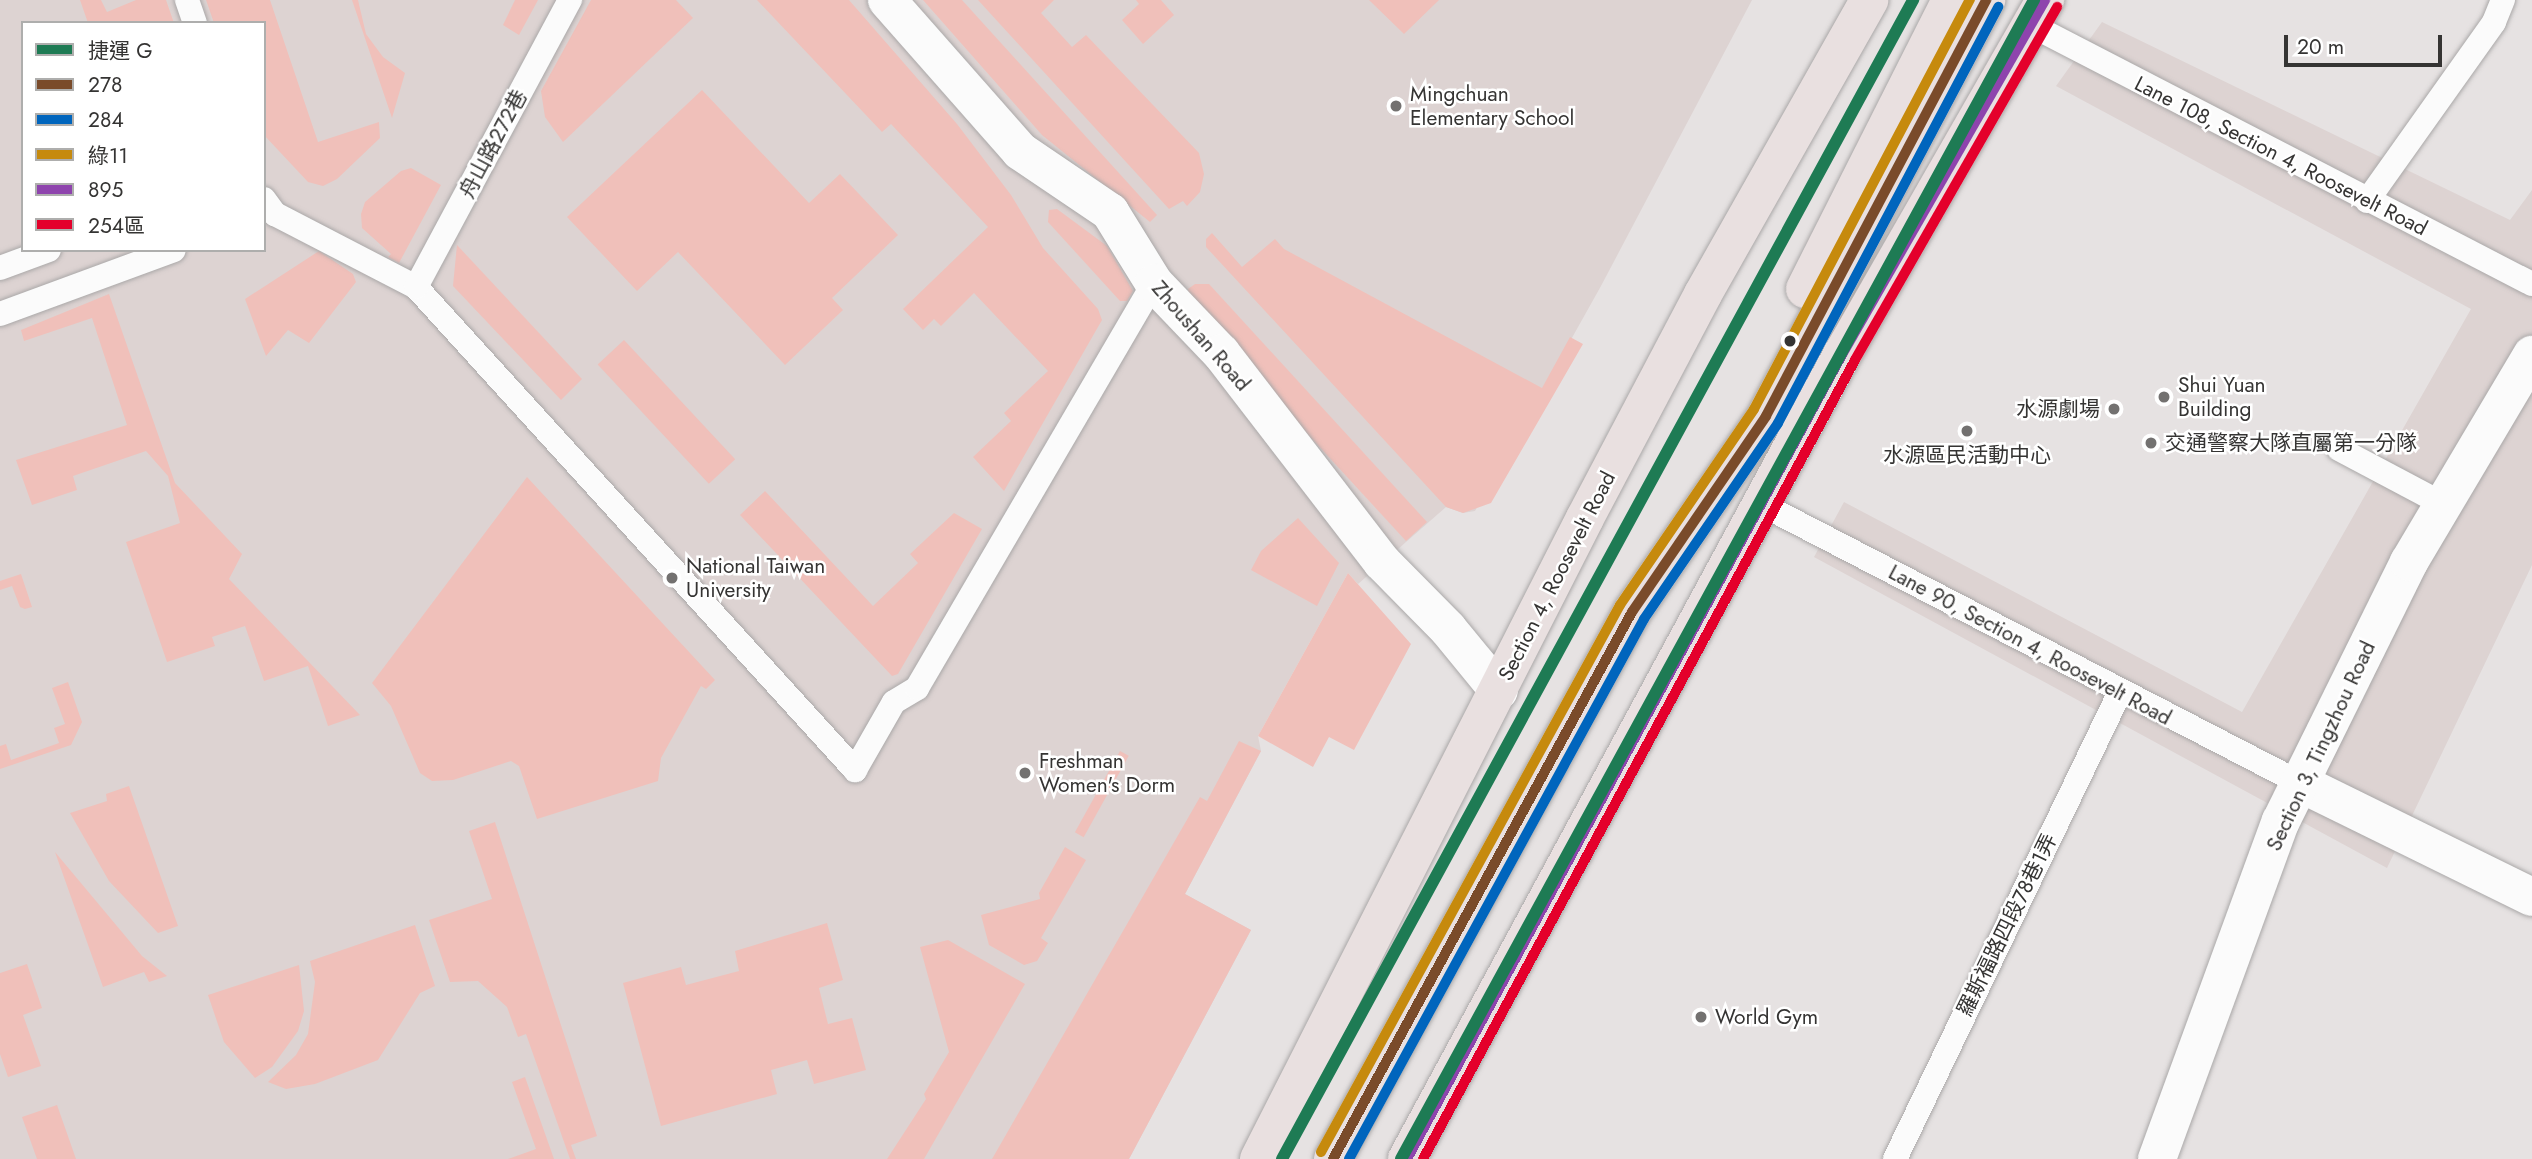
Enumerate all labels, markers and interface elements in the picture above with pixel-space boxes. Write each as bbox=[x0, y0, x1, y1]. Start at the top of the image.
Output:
legend bbox=[21, 21, 266, 252]
scale bar bbox=[2287, 21, 2444, 65]
text: 20 m bbox=[2297, 32, 2344, 62]
text: 捷運 G bbox=[88, 36, 153, 66]
text: 278 bbox=[88, 70, 122, 100]
street label: Lane 108, Section 4, Roosevelt Road bbox=[2130, 71, 2432, 241]
place label: Mingchuan Elementary School bbox=[1410, 81, 1574, 131]
street label: 舟山路272巷 bbox=[454, 86, 532, 202]
marker: Mingchuan Elementary School bbox=[1388, 98, 1404, 114]
text: 284 bbox=[88, 105, 124, 135]
text: 綠11 bbox=[88, 141, 128, 171]
text: 895 bbox=[88, 175, 123, 205]
text: 254區 bbox=[88, 211, 145, 241]
street label: Zhoushan Road bbox=[1146, 276, 1256, 396]
unlabelled marker bbox=[1783, 334, 1797, 348]
place label: Shui Yuan Building bbox=[2178, 372, 2266, 422]
marker: Shui Yuan Building bbox=[2156, 389, 2172, 405]
place label: 水源劇場 bbox=[2016, 396, 2100, 422]
marker: 水源劇場 bbox=[2106, 401, 2122, 417]
marker: 水源區民活動中心 bbox=[1959, 423, 1975, 439]
place label: 交通警察大隊直屬第一分隊 bbox=[2165, 430, 2417, 456]
marker: 交通警察大隊直屬第一分隊 bbox=[2143, 435, 2159, 451]
place label: 水源區民活動中心 bbox=[1883, 442, 2051, 468]
street label: Section 4, Roosevelt Road bbox=[1493, 467, 1621, 685]
place label: National Taiwan University bbox=[686, 553, 825, 603]
street label: Lane 90, Section 4, Roosevelt Road bbox=[1884, 560, 2176, 730]
marker: National Taiwan University bbox=[664, 570, 680, 586]
street label: Section 3, Tingzhou Road bbox=[2261, 637, 2381, 855]
place label: Freshman Women's Dorm bbox=[1039, 748, 1175, 798]
marker: Freshman Women's Dorm bbox=[1017, 765, 1033, 781]
street label: 羅斯福路四段78巷1弄 bbox=[1952, 830, 2062, 1020]
place label: World Gym bbox=[1715, 1004, 1818, 1030]
marker: World Gym bbox=[1693, 1009, 1709, 1025]

